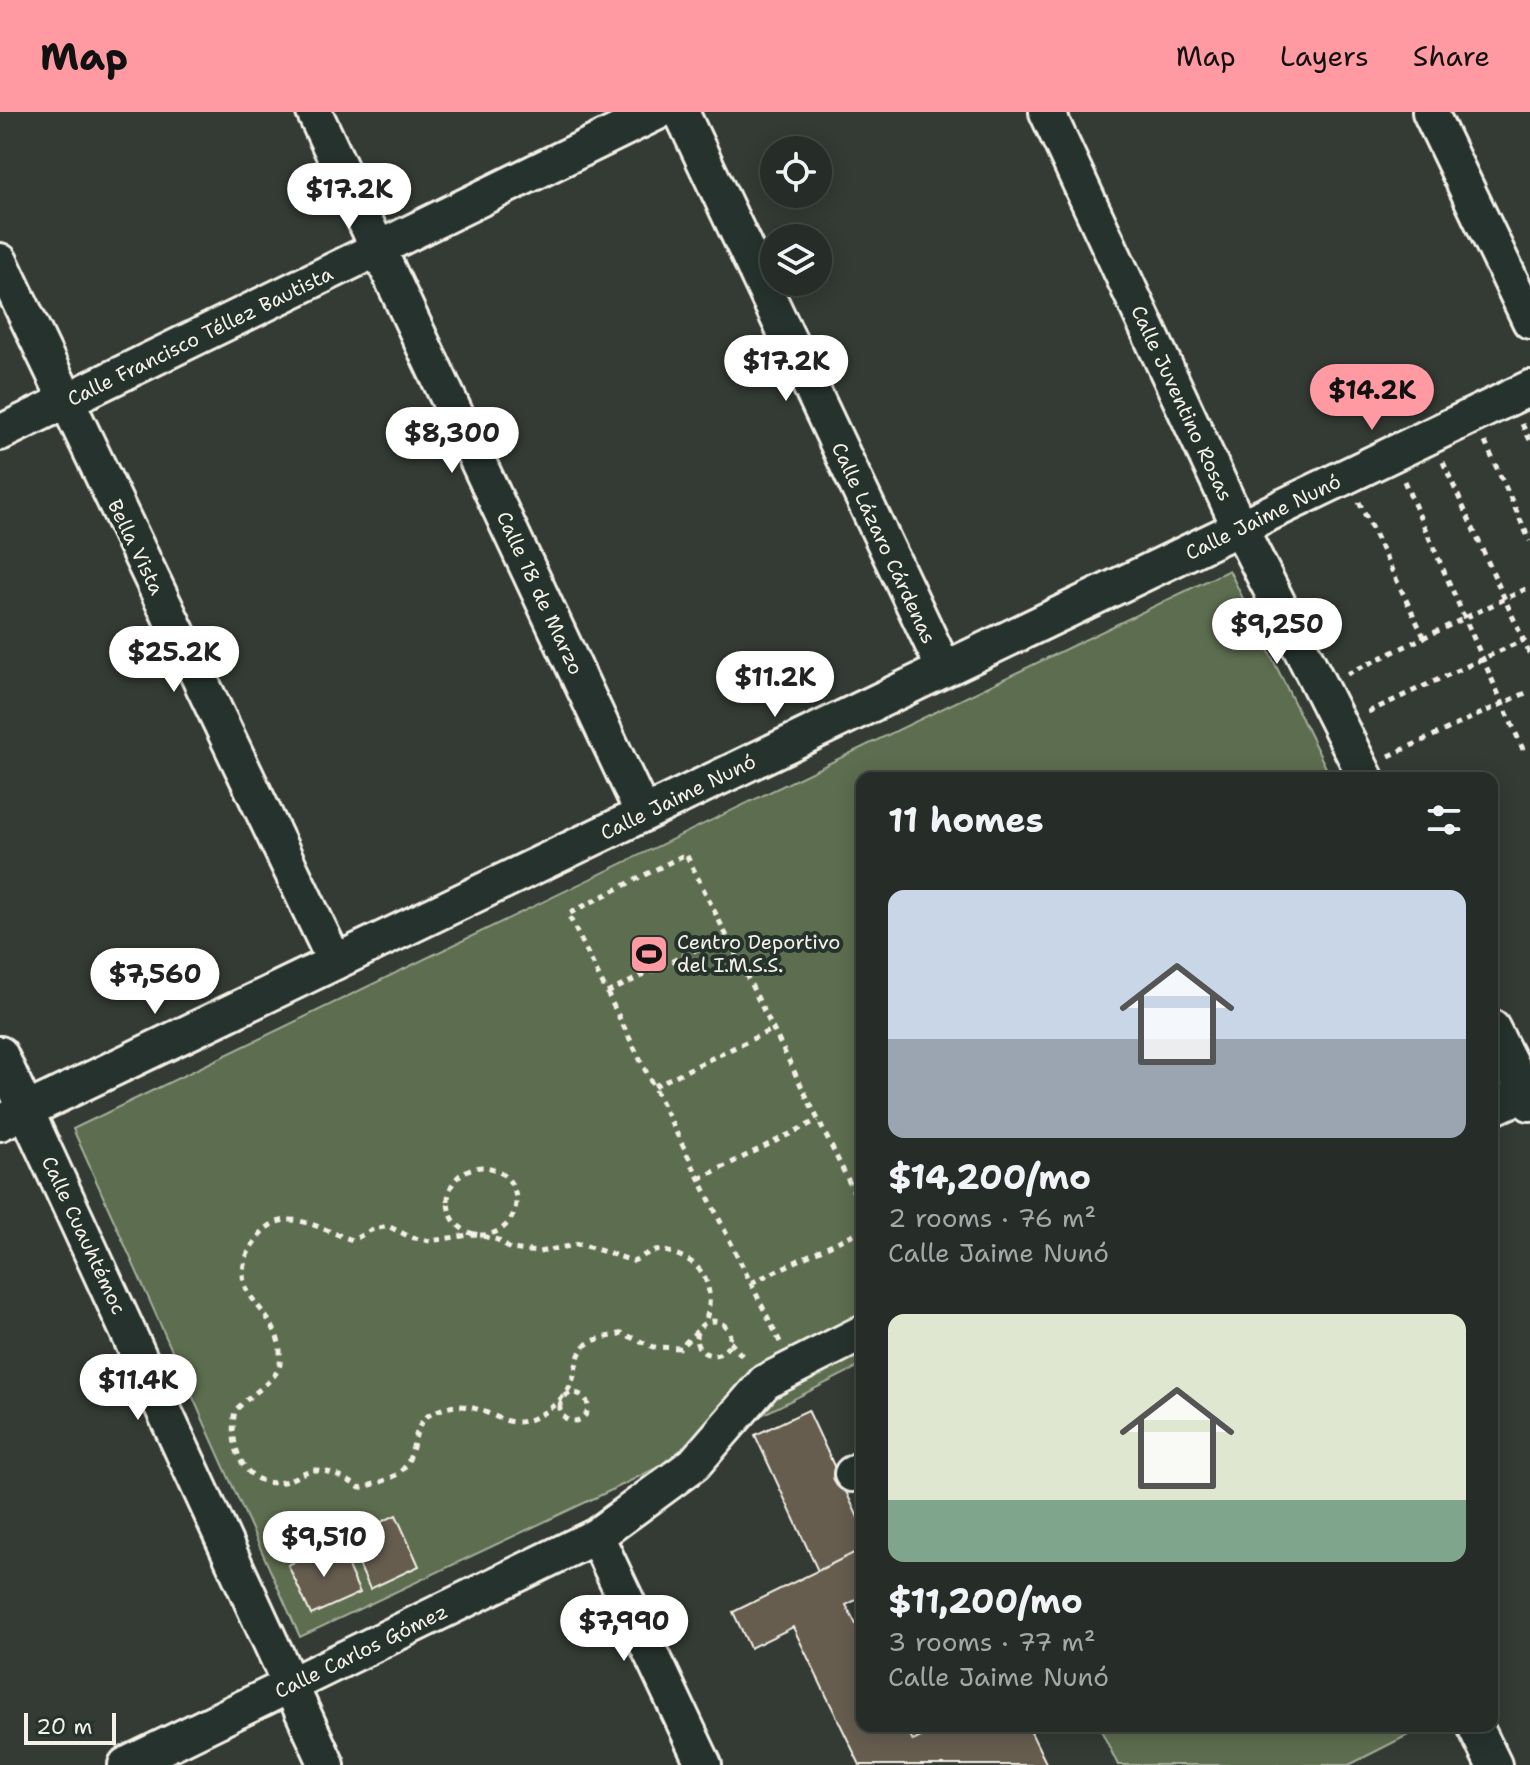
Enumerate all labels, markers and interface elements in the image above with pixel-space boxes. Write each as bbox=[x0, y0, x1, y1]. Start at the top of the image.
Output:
text: Map bbox=[40, 31, 128, 82]
text: Map bbox=[1176, 37, 1236, 75]
text: Layers bbox=[1280, 37, 1369, 75]
text: Share bbox=[1413, 37, 1490, 75]
map controls bbox=[760, 136, 832, 296]
button: locate bbox=[760, 136, 832, 208]
pin: $17.2K bbox=[284, 163, 414, 231]
text: $17.2K bbox=[305, 171, 393, 206]
button: layers bbox=[760, 224, 832, 296]
street label: Calle Francisco Téllez Bautista bbox=[63, 260, 338, 412]
street label: Calle Juventino Rosas bbox=[1125, 301, 1239, 505]
pin: $17.2K bbox=[721, 335, 851, 403]
text: $17.2K bbox=[742, 343, 830, 378]
pin: $14.2K bbox=[1307, 364, 1437, 432]
text: $14.2K bbox=[1328, 372, 1416, 407]
pin: $8,300 bbox=[387, 407, 517, 475]
text: $8,300 bbox=[404, 415, 500, 450]
street label: Calle Lázaro Cárdenas bbox=[826, 438, 942, 648]
street label: Calle Jaime Nunó bbox=[1181, 468, 1345, 566]
street label: Bella Vista bbox=[102, 495, 170, 599]
street label: Calle 18 de Marzo bbox=[491, 507, 589, 679]
pin: $9,250 bbox=[1212, 598, 1342, 666]
text: $9,250 bbox=[1230, 606, 1324, 641]
pin: $25.2K bbox=[109, 626, 239, 694]
text: $25.2K bbox=[127, 634, 221, 669]
pin: $11.2K bbox=[710, 651, 840, 719]
text: $11.2K bbox=[734, 659, 816, 694]
street label: Calle Jaime Nunó bbox=[596, 748, 760, 846]
text: 11 homes bbox=[888, 797, 1044, 843]
icon: filters bbox=[1422, 798, 1466, 842]
place label: Centro Deportivo del I.M.S.S. bbox=[677, 929, 840, 978]
sports icon: Centro Deportivo del I.M.S.S. bbox=[628, 933, 670, 975]
icon: home bbox=[1105, 942, 1249, 1086]
pin: $7,560 bbox=[90, 948, 220, 1016]
text: $7,560 bbox=[108, 956, 202, 991]
street label: Calle Cuauhtémoc bbox=[36, 1152, 132, 1318]
text: $14,200/mo bbox=[888, 1154, 1091, 1200]
text: 2 rooms · 76 m² bbox=[888, 1200, 1096, 1235]
text: Calle Jaime Nunó bbox=[888, 1235, 1109, 1270]
pin: $11.4K bbox=[73, 1354, 203, 1422]
text: $11.4K bbox=[98, 1362, 178, 1397]
icon: home bbox=[1105, 1366, 1249, 1510]
pin: $9,510 bbox=[259, 1511, 389, 1579]
text: $9,510 bbox=[281, 1519, 367, 1554]
text: $11,200/mo bbox=[888, 1578, 1083, 1624]
pin: $7,990 bbox=[559, 1595, 689, 1663]
street label: Calle Carlos Gómez bbox=[270, 1598, 452, 1704]
text: $7,990 bbox=[578, 1603, 670, 1638]
text: 3 rooms · 77 m² bbox=[888, 1624, 1096, 1659]
text: Calle Jaime Nunó bbox=[888, 1659, 1109, 1694]
scale bar bbox=[24, 1709, 116, 1745]
text: 20 m bbox=[36, 1712, 93, 1741]

